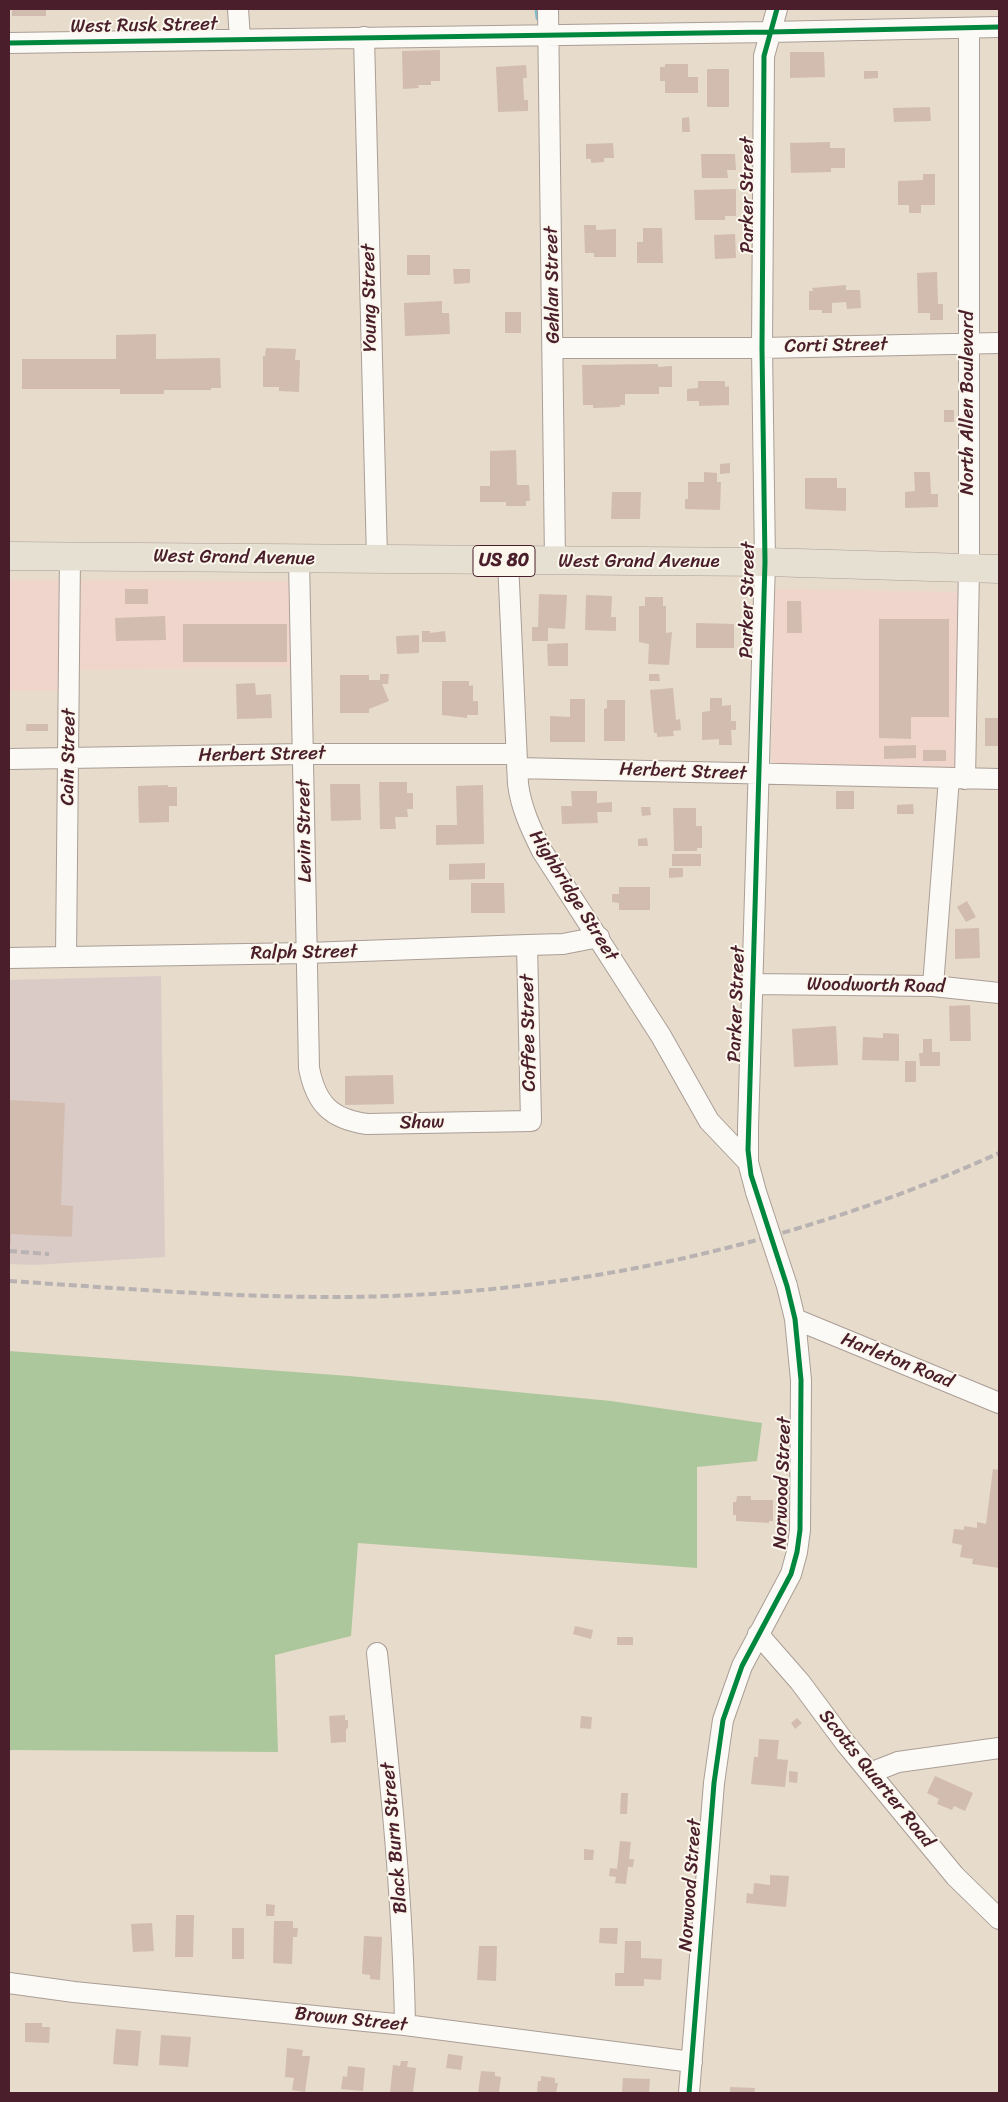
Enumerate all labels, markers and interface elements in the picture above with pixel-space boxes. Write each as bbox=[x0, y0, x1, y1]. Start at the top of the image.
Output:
street label: West Rusk Street bbox=[70, 13, 218, 39]
street label: Parker Street bbox=[737, 137, 759, 253]
street label: Gehlan Street bbox=[541, 226, 565, 344]
street label: Young Street bbox=[358, 244, 382, 352]
street label: North Allen Boulevard bbox=[957, 311, 979, 495]
street label: Corti Street bbox=[784, 334, 888, 358]
street label: Parker Street bbox=[736, 541, 760, 659]
street label: West Grand Avenue bbox=[153, 545, 315, 571]
road number: US 80 bbox=[473, 546, 535, 576]
street label: West Grand Avenue bbox=[558, 551, 720, 573]
street label: Cain Street bbox=[57, 708, 81, 806]
street label: Herbert Street bbox=[198, 742, 326, 768]
street label: Herbert Street bbox=[619, 758, 747, 786]
street label: Levin Street bbox=[293, 779, 317, 883]
street label: Highbridge Street bbox=[523, 826, 623, 966]
street label: Ralph Street bbox=[250, 941, 358, 965]
street label: Parker Street bbox=[724, 945, 750, 1063]
street label: Woodworth Road bbox=[807, 973, 945, 999]
street label: Coffee Street bbox=[517, 974, 541, 1092]
street label: Shaw bbox=[400, 1111, 444, 1135]
street label: Harleton Road bbox=[838, 1328, 956, 1394]
street label: Norwood Street bbox=[769, 1416, 797, 1550]
street label: Scotts Quarter Road bbox=[813, 1705, 939, 1853]
street label: Black Burn Street bbox=[377, 1761, 413, 1915]
street label: Norwood Street bbox=[675, 1818, 707, 1952]
street label: Brown Street bbox=[294, 2003, 408, 2037]

